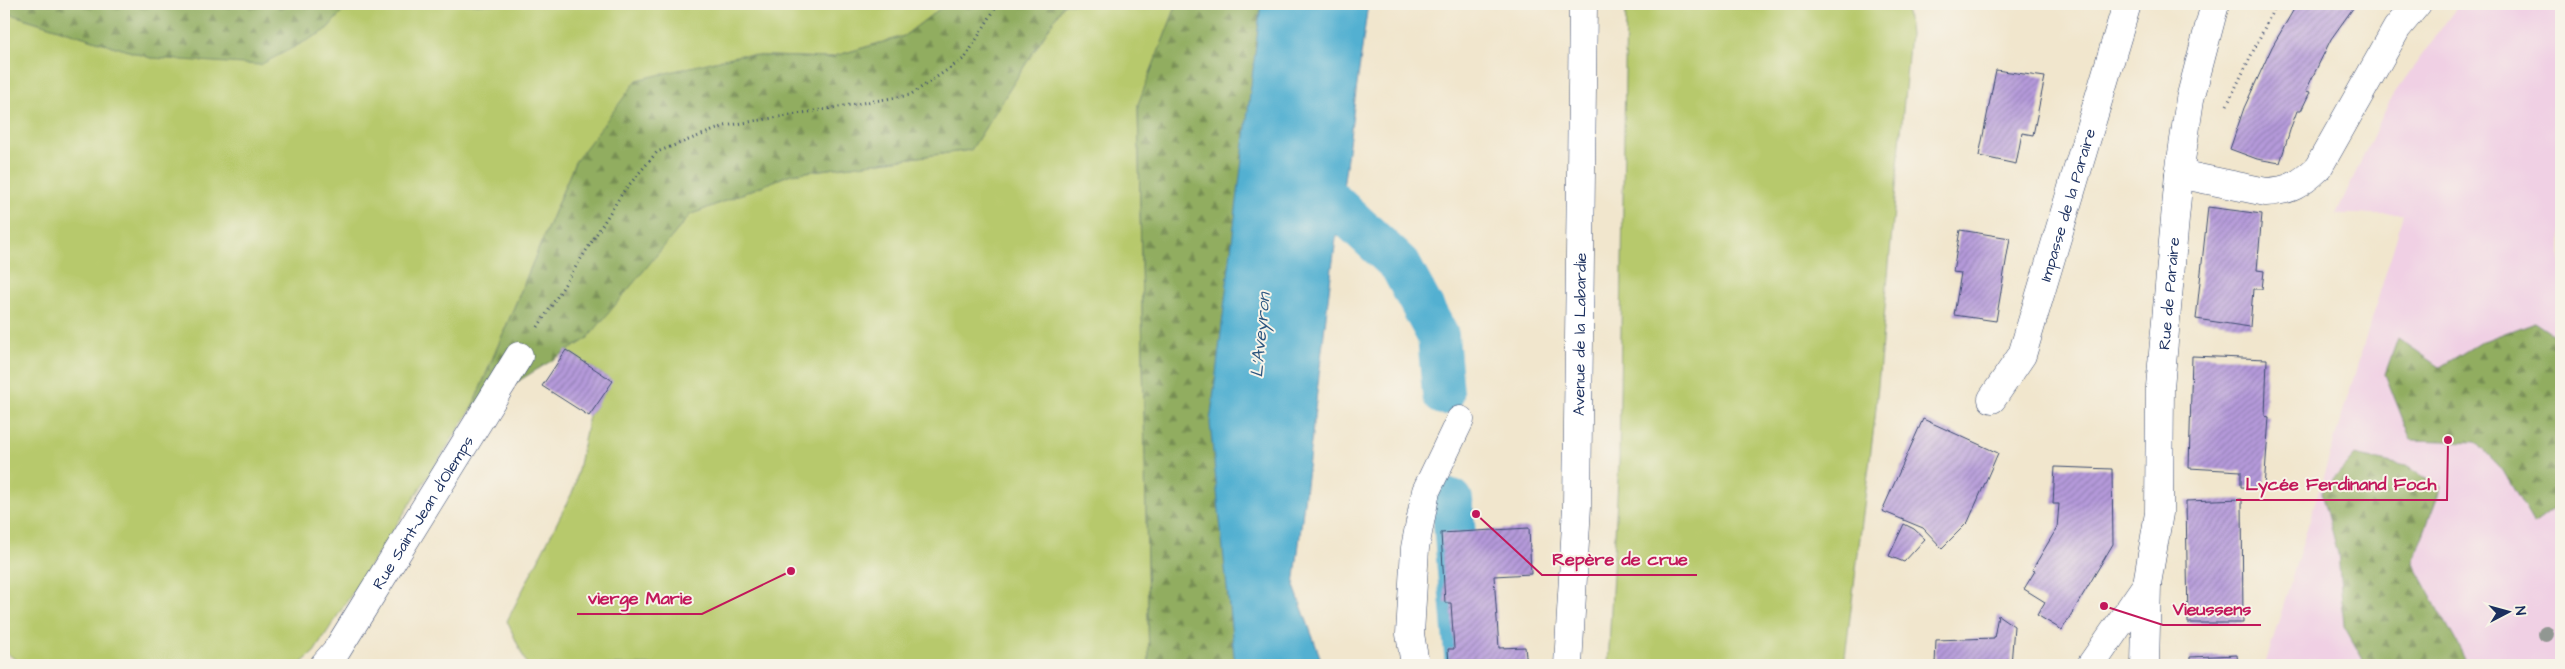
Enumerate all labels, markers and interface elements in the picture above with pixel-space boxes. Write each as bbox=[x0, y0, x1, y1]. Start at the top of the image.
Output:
street label: Impasse de la Paraire bbox=[2035, 126, 2101, 284]
street label: Rue de Paraire bbox=[2153, 236, 2185, 351]
street label: Avenue de la Labardie bbox=[1568, 252, 1592, 416]
water label: L'Aveyron bbox=[1244, 290, 1278, 379]
street label: Rue Saint-Jean d'Olemps bbox=[367, 432, 479, 594]
callout: Lycée Ferdinand Foch bbox=[2236, 467, 2447, 500]
text: Lycée Ferdinand Foch bbox=[2246, 472, 2438, 498]
callout: Repère de crue bbox=[1542, 542, 1697, 575]
text: Repère de crue bbox=[1552, 547, 1688, 572]
callout: vierge Marie bbox=[577, 581, 702, 614]
text: vierge Marie bbox=[588, 586, 692, 612]
north arrow bbox=[2482, 586, 2532, 636]
callout: Vieussens bbox=[2163, 592, 2261, 625]
text: Vieussens bbox=[2172, 597, 2251, 622]
text: N bbox=[2510, 605, 2530, 616]

